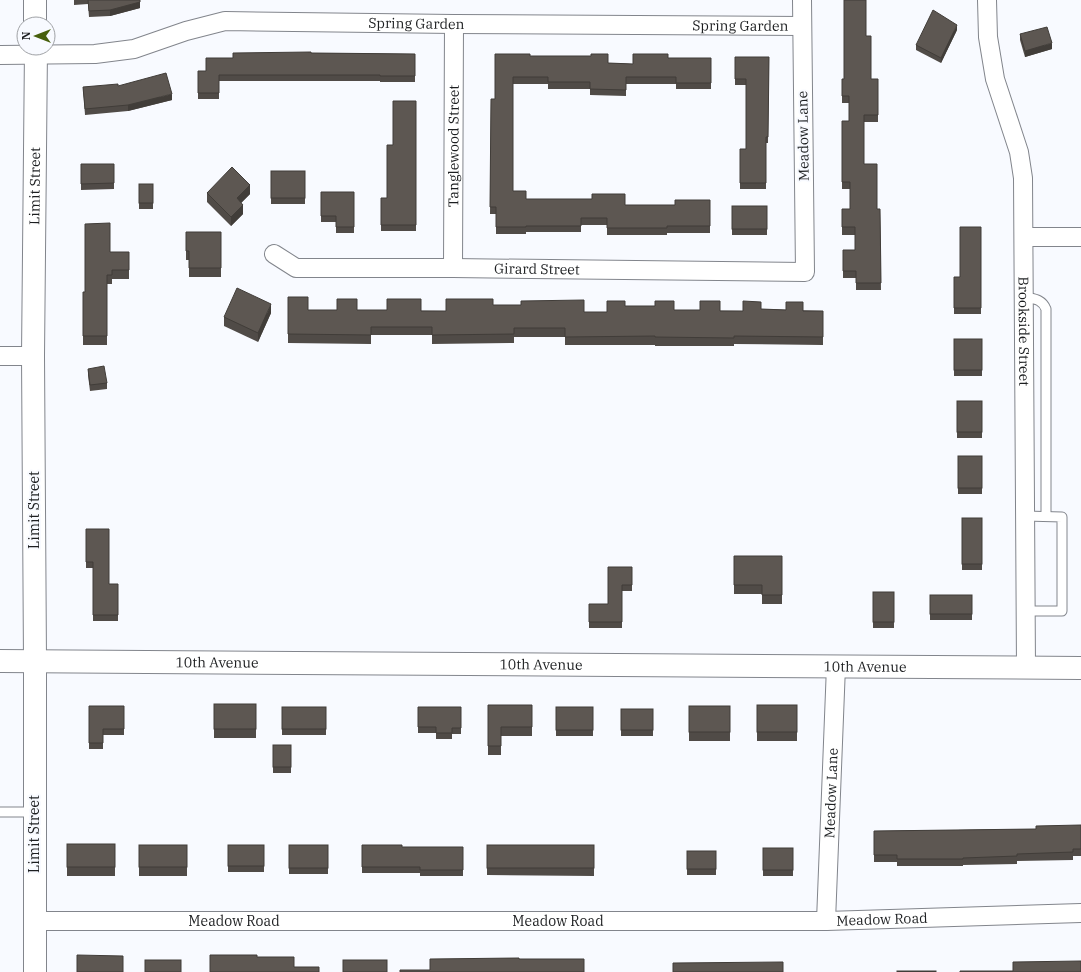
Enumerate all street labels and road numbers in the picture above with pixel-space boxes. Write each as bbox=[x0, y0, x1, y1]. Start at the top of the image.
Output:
street label: Spring Garden bbox=[368, 14, 465, 33]
street label: Spring Garden bbox=[692, 16, 789, 35]
street label: Tanglewood Street bbox=[444, 85, 463, 207]
street label: Meadow Lane bbox=[793, 91, 813, 181]
street label: Limit Street bbox=[25, 147, 44, 225]
street label: Girard Street bbox=[494, 259, 580, 278]
street label: Brookside Street bbox=[1015, 276, 1033, 386]
street label: Limit Street bbox=[25, 471, 43, 549]
street label: 10th Avenue bbox=[175, 653, 259, 672]
street label: 10th Avenue bbox=[499, 655, 583, 674]
street label: 10th Avenue bbox=[823, 657, 907, 676]
street label: Meadow Lane bbox=[820, 748, 842, 839]
street label: Limit Street bbox=[25, 795, 43, 873]
street label: Meadow Road bbox=[836, 909, 928, 930]
street label: Meadow Road bbox=[188, 912, 280, 930]
street label: Meadow Road bbox=[512, 912, 604, 930]

